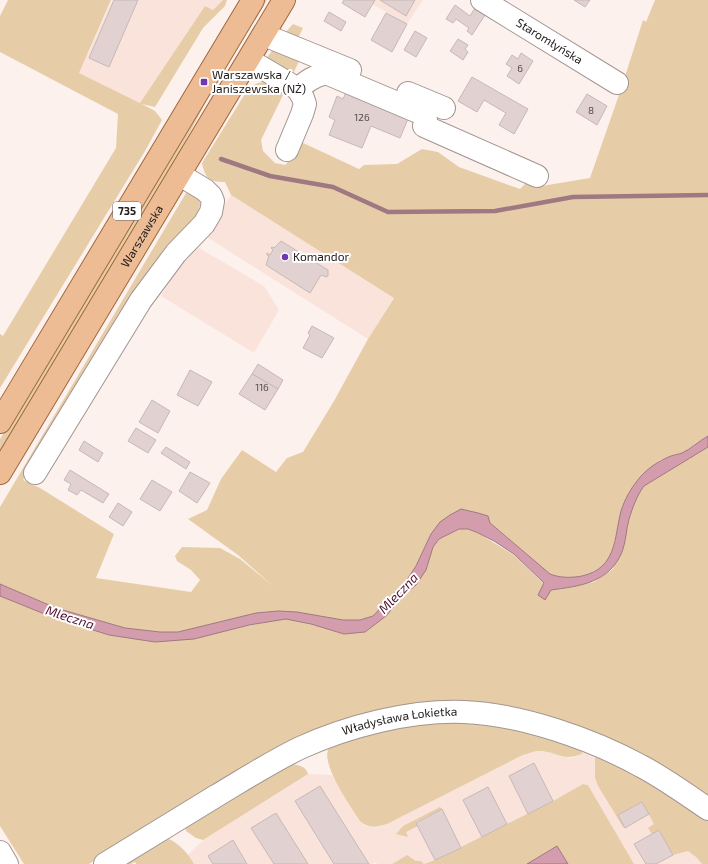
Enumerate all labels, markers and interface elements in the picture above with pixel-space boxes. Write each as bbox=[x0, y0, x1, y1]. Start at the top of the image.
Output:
street label: Staromłyńska bbox=[514, 15, 586, 66]
house number: 6 bbox=[517, 62, 523, 74]
place label: Warszawska / Janiszewska (NŻ) bbox=[212, 67, 306, 95]
marker: Warszawska / Janiszewska (NŻ) bbox=[199, 77, 209, 87]
house number: 8 bbox=[588, 104, 594, 116]
house number: 126 bbox=[354, 111, 370, 123]
road number: 735 bbox=[113, 202, 141, 220]
street label: Warszawska bbox=[117, 202, 165, 270]
place label: Komandor bbox=[293, 249, 350, 263]
marker: Komandor bbox=[280, 252, 290, 262]
house number: 116 bbox=[255, 381, 269, 393]
water label: Mleczna bbox=[375, 569, 421, 617]
water label: Mleczna bbox=[44, 602, 96, 632]
street label: Władysława Łokietka bbox=[340, 704, 457, 737]

